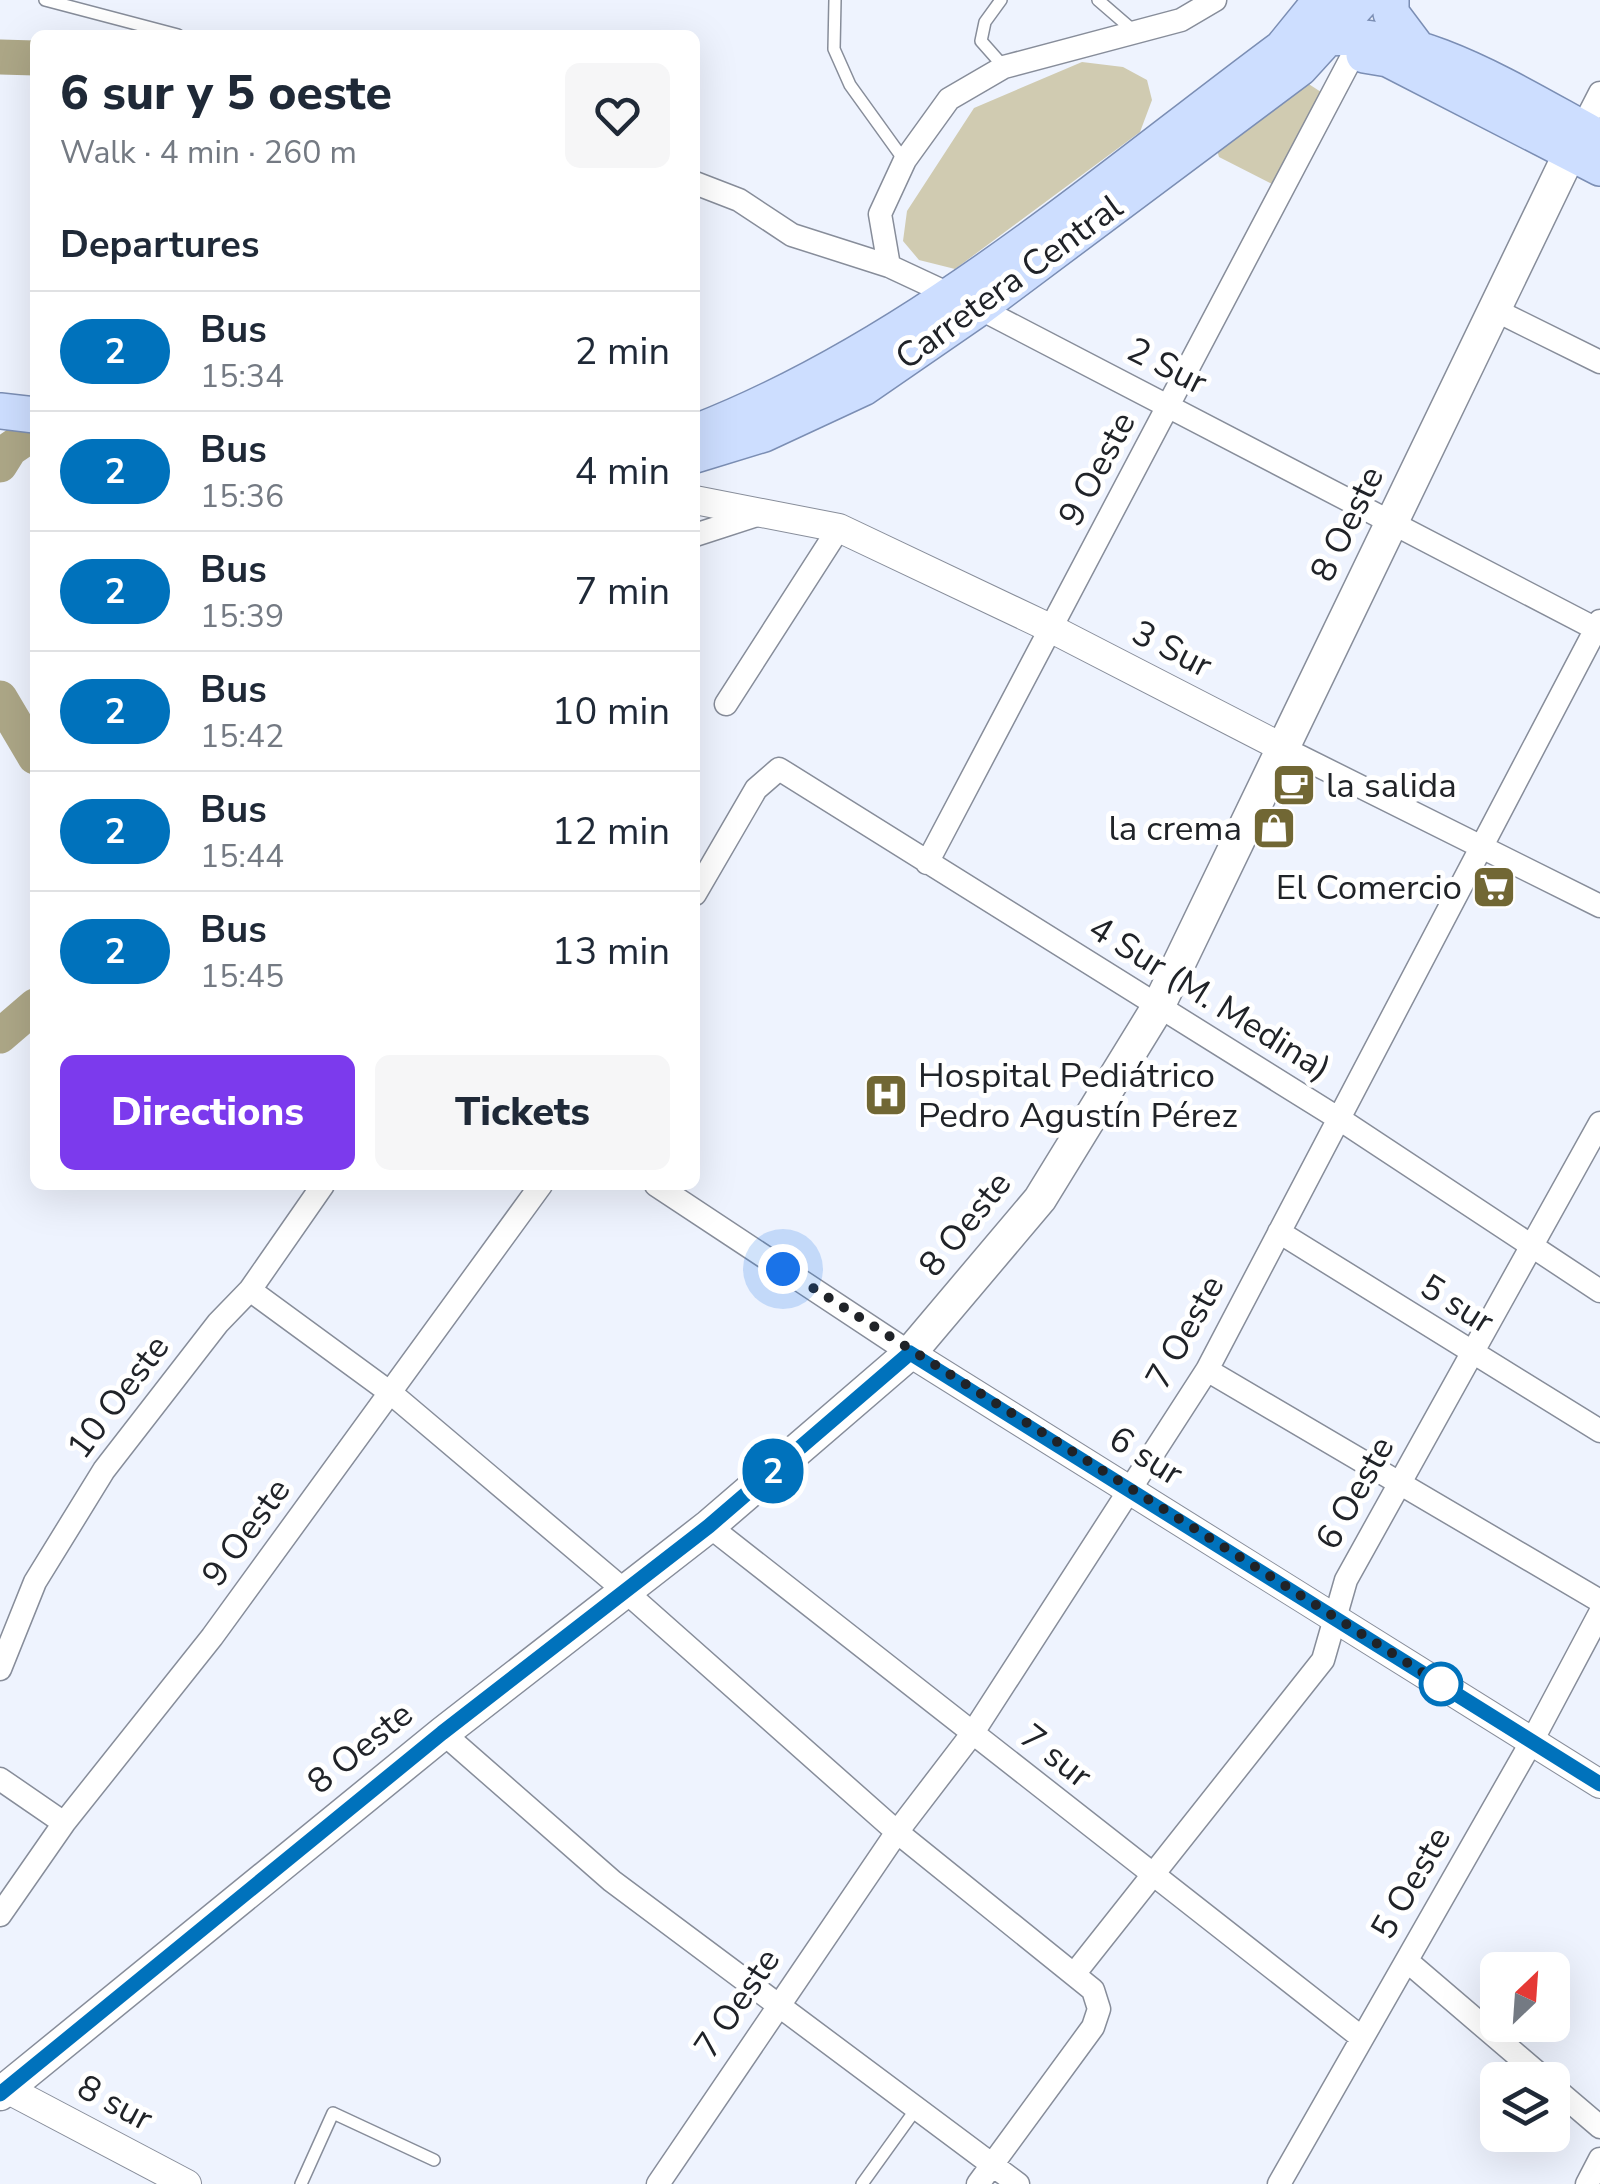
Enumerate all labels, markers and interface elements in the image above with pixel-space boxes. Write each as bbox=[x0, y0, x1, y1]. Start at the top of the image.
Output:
text: 6 sur y 5 oeste bbox=[60, 60, 392, 126]
button: heart bbox=[565, 63, 670, 168]
text: Walk · 4 min · 260 m bbox=[60, 131, 357, 174]
street label: Carretera Central bbox=[886, 183, 1133, 380]
text: Departures bbox=[60, 219, 259, 270]
text: Bus bbox=[200, 304, 267, 355]
text: 2 min bbox=[575, 326, 670, 377]
street label: 2 Sur bbox=[1119, 326, 1215, 406]
text: 2 bbox=[104, 328, 126, 375]
text: 15:34 bbox=[200, 355, 284, 398]
street label: 9 Oeste bbox=[1047, 404, 1147, 534]
text: Bus bbox=[200, 424, 267, 475]
text: 4 min bbox=[575, 446, 670, 497]
text: 2 bbox=[104, 448, 126, 495]
street label: 8 Oeste bbox=[1299, 458, 1395, 590]
text: 15:36 bbox=[200, 475, 284, 518]
text: Bus bbox=[200, 544, 267, 595]
text: 7 min bbox=[575, 566, 670, 617]
text: 2 bbox=[104, 568, 126, 615]
text: 15:39 bbox=[200, 595, 284, 638]
street label: 3 Sur bbox=[1124, 609, 1220, 689]
text: Bus bbox=[200, 664, 267, 715]
text: 10 min bbox=[552, 686, 670, 737]
text: 2 bbox=[104, 688, 126, 735]
text: 15:42 bbox=[200, 715, 284, 758]
cafe icon: la salida bbox=[1271, 762, 1317, 808]
place label: la salida bbox=[1326, 762, 1457, 809]
text: Bus bbox=[200, 784, 267, 835]
place label: la crema bbox=[1108, 805, 1242, 852]
shop icon: la crema bbox=[1251, 805, 1297, 851]
text: 12 min bbox=[552, 806, 670, 857]
text: 2 bbox=[104, 808, 126, 855]
text: 15:44 bbox=[200, 835, 284, 878]
place label: El Comercio bbox=[1276, 864, 1462, 911]
supermarket icon: El Comercio bbox=[1471, 864, 1517, 910]
text: Bus bbox=[200, 904, 267, 955]
street label: 4 Sur (M. Medina) bbox=[1080, 905, 1340, 1091]
text: 13 min bbox=[552, 926, 670, 977]
text: 2 bbox=[104, 928, 126, 975]
text: 15:45 bbox=[200, 955, 284, 998]
place label: Hospital Pediátrico Pedro Agustín Pérez bbox=[918, 1052, 1238, 1139]
button: Directions bbox=[60, 1055, 355, 1170]
button: Tickets bbox=[375, 1055, 670, 1170]
hospital icon: Hospital Pediátrico Pedro Agustín Pérez bbox=[863, 1072, 909, 1118]
street label: 8 Oeste bbox=[908, 1161, 1022, 1287]
your location bbox=[758, 1244, 808, 1294]
street label: 5 sur bbox=[1411, 1263, 1503, 1345]
street label: 7 Oeste bbox=[1135, 1267, 1235, 1397]
street label: 10 Oeste bbox=[56, 1325, 180, 1469]
street label: 6 sur bbox=[1100, 1415, 1192, 1497]
street label: 6 Oeste bbox=[1305, 1428, 1405, 1558]
line badge: 2 bbox=[740, 1438, 806, 1504]
text: 2 bbox=[762, 1448, 784, 1495]
street label: 9 Oeste bbox=[191, 1469, 301, 1595]
unlabelled marker bbox=[1420, 1663, 1462, 1705]
street label: 8 Oeste bbox=[297, 1691, 423, 1805]
street label: 7 sur bbox=[1010, 1713, 1102, 1799]
street label: 5 Oeste bbox=[1360, 1818, 1462, 1948]
street label: 7 Oeste bbox=[683, 1939, 791, 2067]
north arrow bbox=[1480, 1952, 1570, 2042]
map controls bbox=[1480, 1952, 1570, 2152]
button: layers bbox=[1480, 2062, 1570, 2152]
street label: 8 sur bbox=[69, 2064, 161, 2143]

